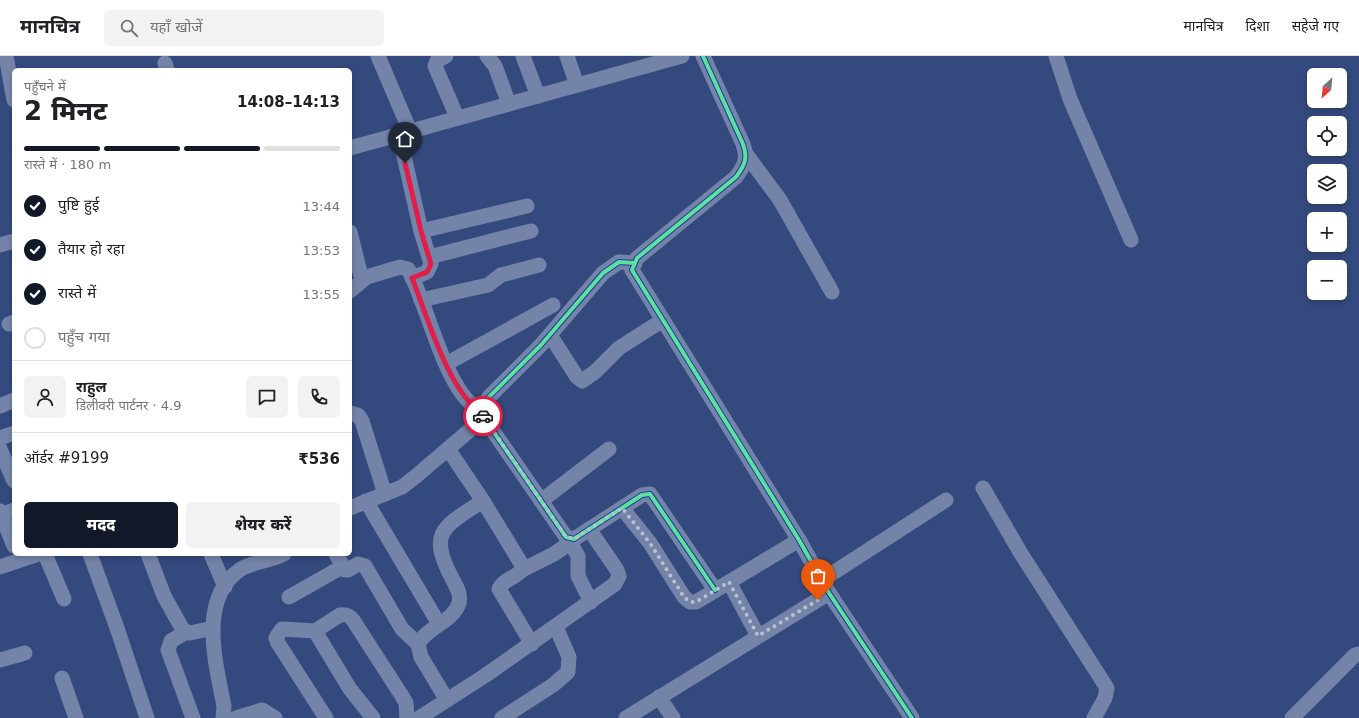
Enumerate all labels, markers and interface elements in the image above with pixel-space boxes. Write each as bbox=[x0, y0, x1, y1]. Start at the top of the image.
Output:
search box bbox=[104, 10, 384, 46]
text: मानचित्र bbox=[20, 15, 80, 37]
icon: search bbox=[118, 17, 140, 39]
text: यहाँ खोजें bbox=[150, 18, 203, 36]
text: मानचित्र bbox=[1183, 18, 1223, 34]
text: दिशा bbox=[1245, 18, 1270, 34]
text: सहेजे गए bbox=[1292, 18, 1339, 34]
north arrow bbox=[1307, 68, 1347, 108]
map controls bbox=[1307, 68, 1347, 300]
text: पहुँचने में bbox=[24, 79, 66, 94]
text: 14:08–14:13 bbox=[237, 93, 340, 111]
text: 2 मिनट bbox=[24, 96, 107, 126]
button: locate bbox=[1307, 116, 1347, 156]
pin bbox=[388, 122, 422, 163]
icon: home bbox=[394, 128, 416, 150]
text: रास्ते में · 180 m bbox=[24, 157, 111, 172]
button: layers bbox=[1307, 164, 1347, 204]
icon: check bbox=[24, 195, 46, 217]
text: पुष्टि हुई bbox=[58, 196, 99, 214]
text: 13:44 bbox=[303, 199, 340, 214]
button: + bbox=[1307, 212, 1347, 252]
icon: check bbox=[24, 239, 46, 261]
text: तैयार हो रहा bbox=[58, 240, 125, 258]
text: 13:53 bbox=[303, 243, 340, 258]
button: − bbox=[1307, 260, 1347, 300]
icon: check bbox=[24, 283, 46, 305]
text: रास्ते में bbox=[58, 284, 96, 302]
text: 13:55 bbox=[303, 287, 340, 302]
text: पहुँच गया bbox=[58, 328, 110, 346]
button: person bbox=[24, 376, 66, 418]
button: chat bbox=[246, 376, 288, 418]
button: phone bbox=[298, 376, 340, 418]
text: राहुल bbox=[76, 378, 107, 396]
courier bbox=[463, 396, 503, 436]
text: डिलीवरी पार्टनर · 4.9 bbox=[76, 398, 181, 413]
icon: car bbox=[472, 405, 494, 427]
text: ऑर्डर #9199 bbox=[24, 449, 109, 467]
text: ₹536 bbox=[298, 450, 340, 468]
button: मदद bbox=[24, 502, 178, 548]
button: शेयर करें bbox=[186, 502, 340, 548]
pin bbox=[801, 559, 835, 600]
icon: bag bbox=[807, 565, 829, 587]

